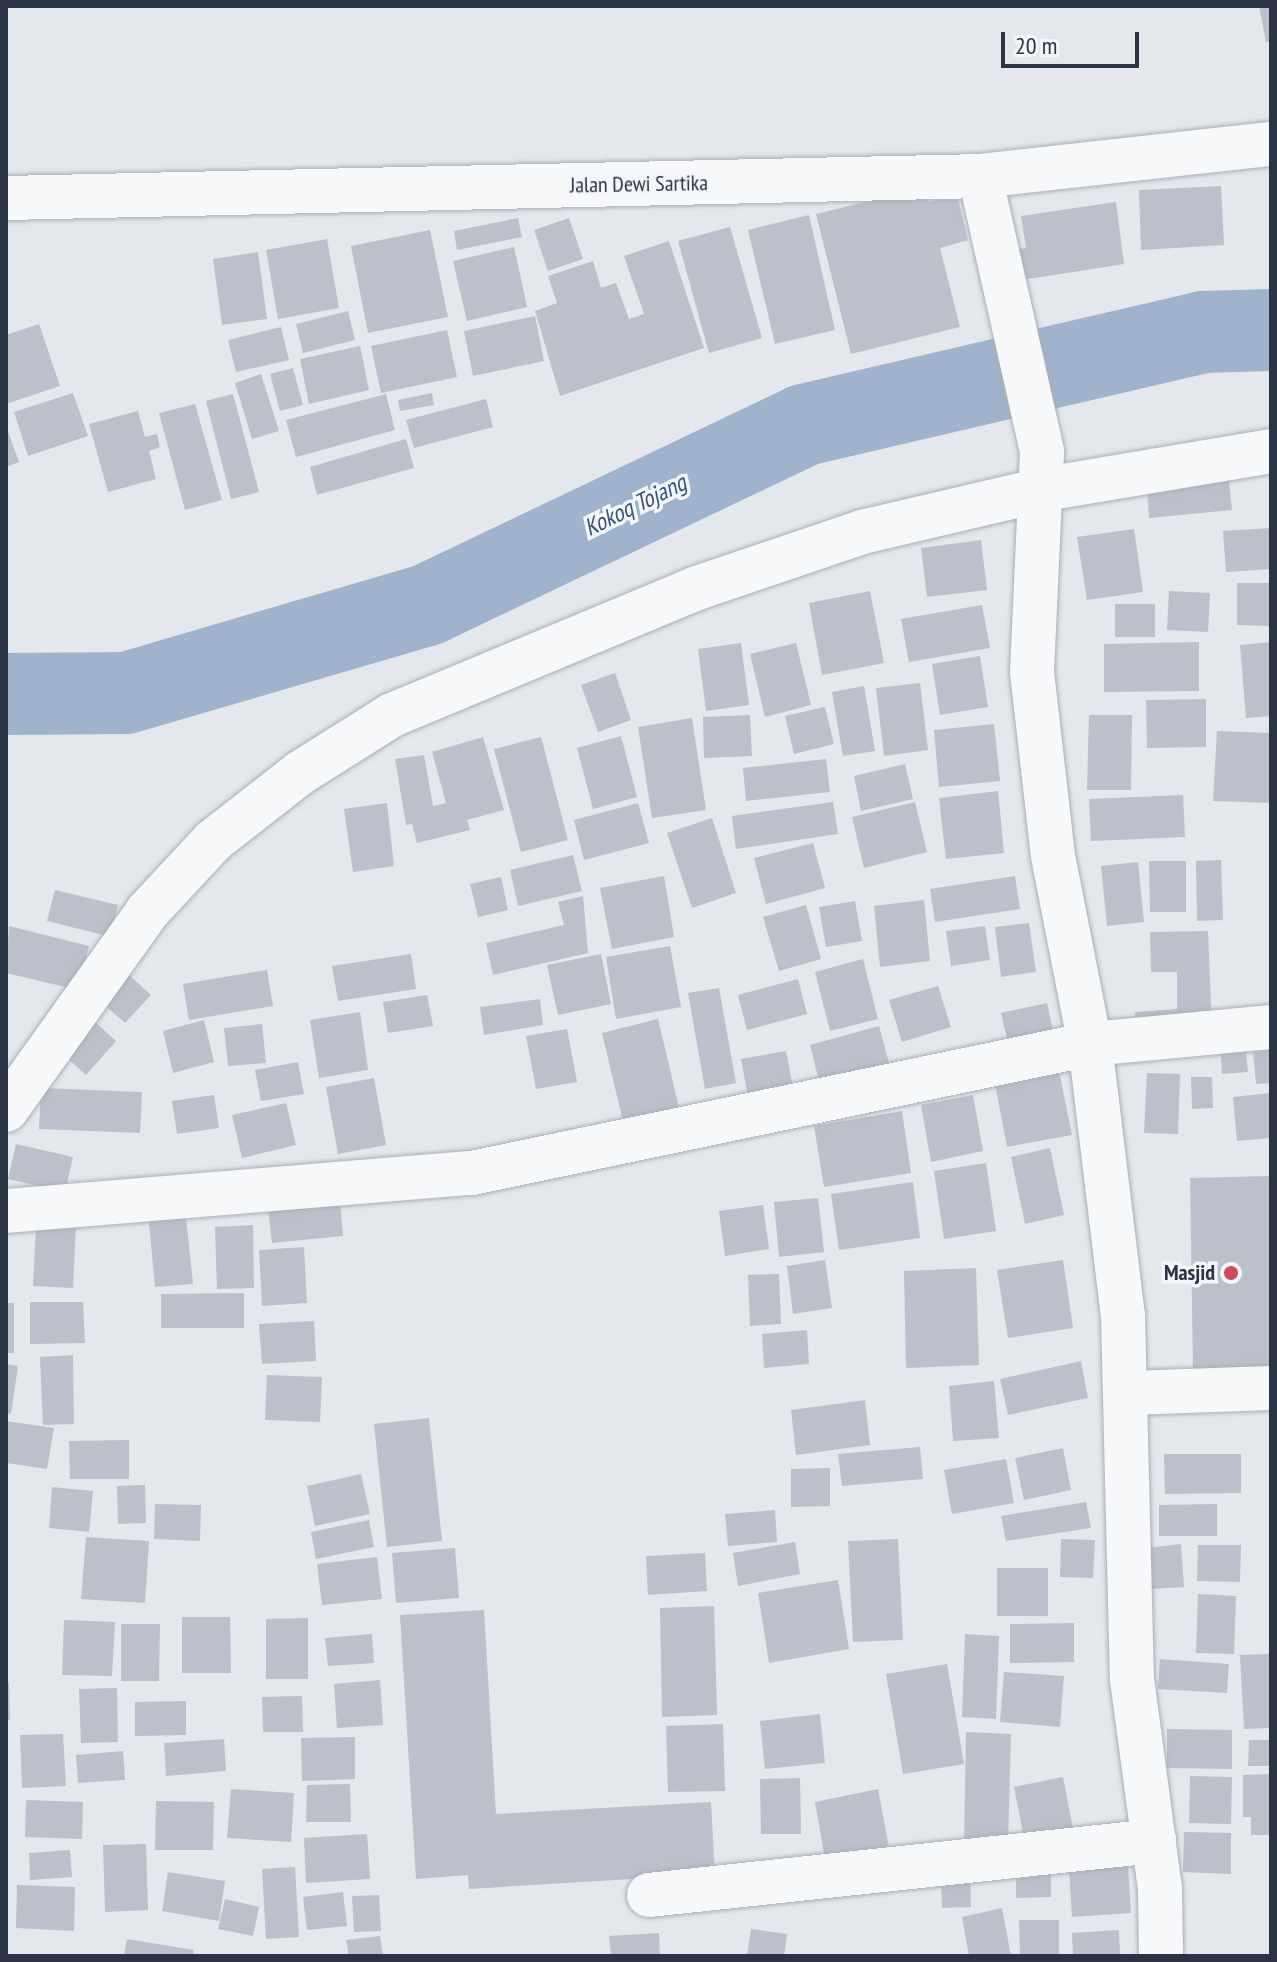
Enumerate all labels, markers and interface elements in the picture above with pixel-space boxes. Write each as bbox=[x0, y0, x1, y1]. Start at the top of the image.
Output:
scale bar bbox=[1005, 16, 1143, 66]
text: 20 m bbox=[1015, 30, 1057, 61]
street label: Jalan Dewi Sartika bbox=[570, 170, 708, 198]
water label: Kokoq Tojang bbox=[579, 468, 691, 542]
place label: Masjid bbox=[1164, 1260, 1215, 1286]
marker: Masjid bbox=[1222, 1264, 1240, 1282]

